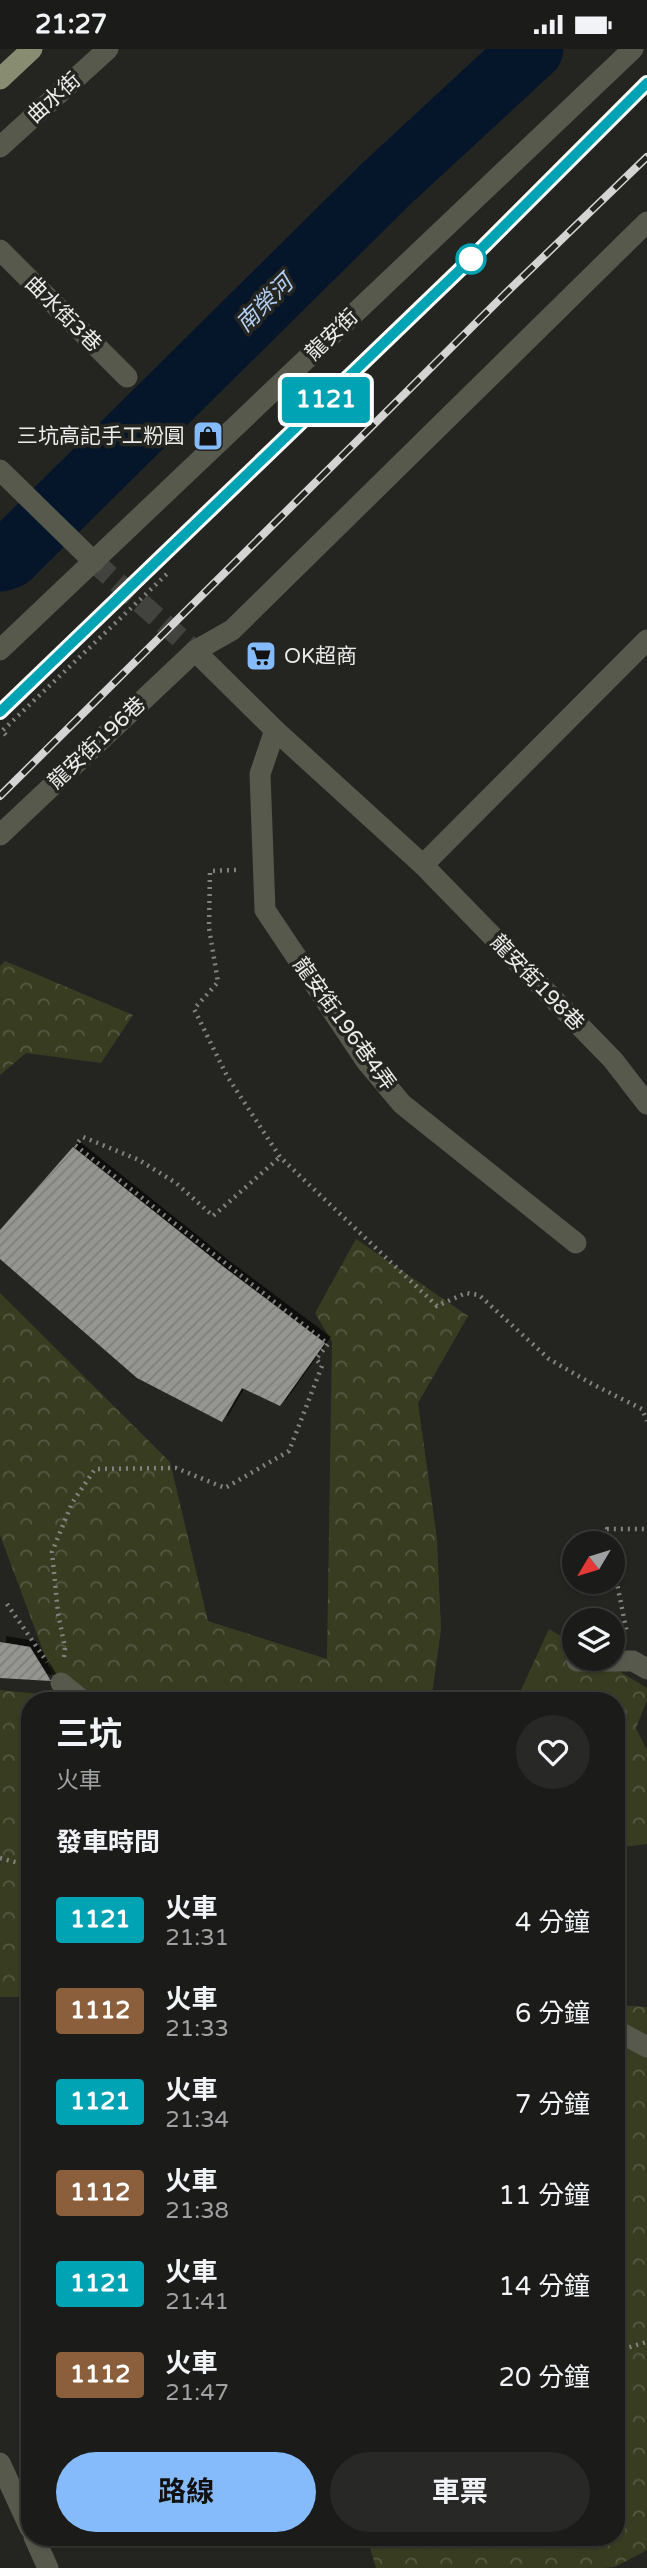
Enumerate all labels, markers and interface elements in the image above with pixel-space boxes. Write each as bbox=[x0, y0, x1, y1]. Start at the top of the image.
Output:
text: 21:27 bbox=[35, 9, 107, 40]
street label: 曲水街 bbox=[22, 68, 86, 128]
unlabelled marker bbox=[456, 244, 486, 274]
water label: 南榮河 bbox=[231, 267, 302, 338]
street label: 曲水街3巷 bbox=[20, 271, 106, 357]
street label: 龍安街 bbox=[301, 304, 363, 366]
line badge: 1121 bbox=[277, 377, 375, 423]
text: 1121 bbox=[296, 385, 356, 414]
shop icon: 三坑高記手工粉圓 bbox=[191, 419, 225, 453]
place label: 三坑高記手工粉圓 bbox=[17, 424, 185, 449]
supermarket icon: OK超商 bbox=[244, 639, 278, 673]
place label: OK超商 bbox=[284, 644, 357, 669]
street label: 龍安街196巷 bbox=[43, 692, 151, 794]
street label: 龍安街198巷 bbox=[485, 930, 589, 1036]
street label: 龍安街196巷4弄 bbox=[288, 953, 400, 1095]
north arrow bbox=[562, 1531, 625, 1594]
map controls bbox=[562, 1531, 625, 1671]
button: layers bbox=[562, 1608, 625, 1671]
text: 三坑 bbox=[56, 1715, 122, 1754]
button: heart bbox=[516, 1715, 590, 1789]
text: 火車 bbox=[56, 1767, 102, 1795]
text: 發車時間 bbox=[56, 1827, 160, 1858]
text: 火車 bbox=[165, 1893, 217, 1924]
text: 1121 bbox=[70, 1905, 130, 1934]
text: 4 分鐘 bbox=[515, 1907, 590, 1938]
text: 21:31 bbox=[165, 1924, 229, 1952]
text: 火車 bbox=[165, 1984, 217, 2015]
text: 1112 bbox=[70, 1996, 130, 2025]
text: 6 分鐘 bbox=[515, 1998, 590, 2029]
text: 21:33 bbox=[165, 2015, 229, 2043]
text: 火車 bbox=[165, 2075, 217, 2106]
text: 1121 bbox=[70, 2087, 130, 2116]
text: 7 分鐘 bbox=[515, 2089, 590, 2120]
text: 21:34 bbox=[165, 2106, 229, 2134]
text: 火車 bbox=[165, 2166, 217, 2197]
text: 1112 bbox=[70, 2178, 130, 2207]
text: 11 分鐘 bbox=[499, 2180, 590, 2211]
text: 21:38 bbox=[165, 2197, 229, 2225]
text: 火車 bbox=[165, 2257, 217, 2288]
text: 1121 bbox=[70, 2269, 130, 2298]
text: 14 分鐘 bbox=[499, 2271, 590, 2302]
text: 21:41 bbox=[165, 2288, 229, 2316]
text: 火車 bbox=[165, 2348, 217, 2379]
text: 1112 bbox=[70, 2360, 130, 2389]
text: 20 分鐘 bbox=[499, 2362, 590, 2393]
text: 21:47 bbox=[165, 2379, 229, 2407]
button: 路線 bbox=[56, 2452, 316, 2532]
button: 車票 bbox=[330, 2452, 590, 2532]

